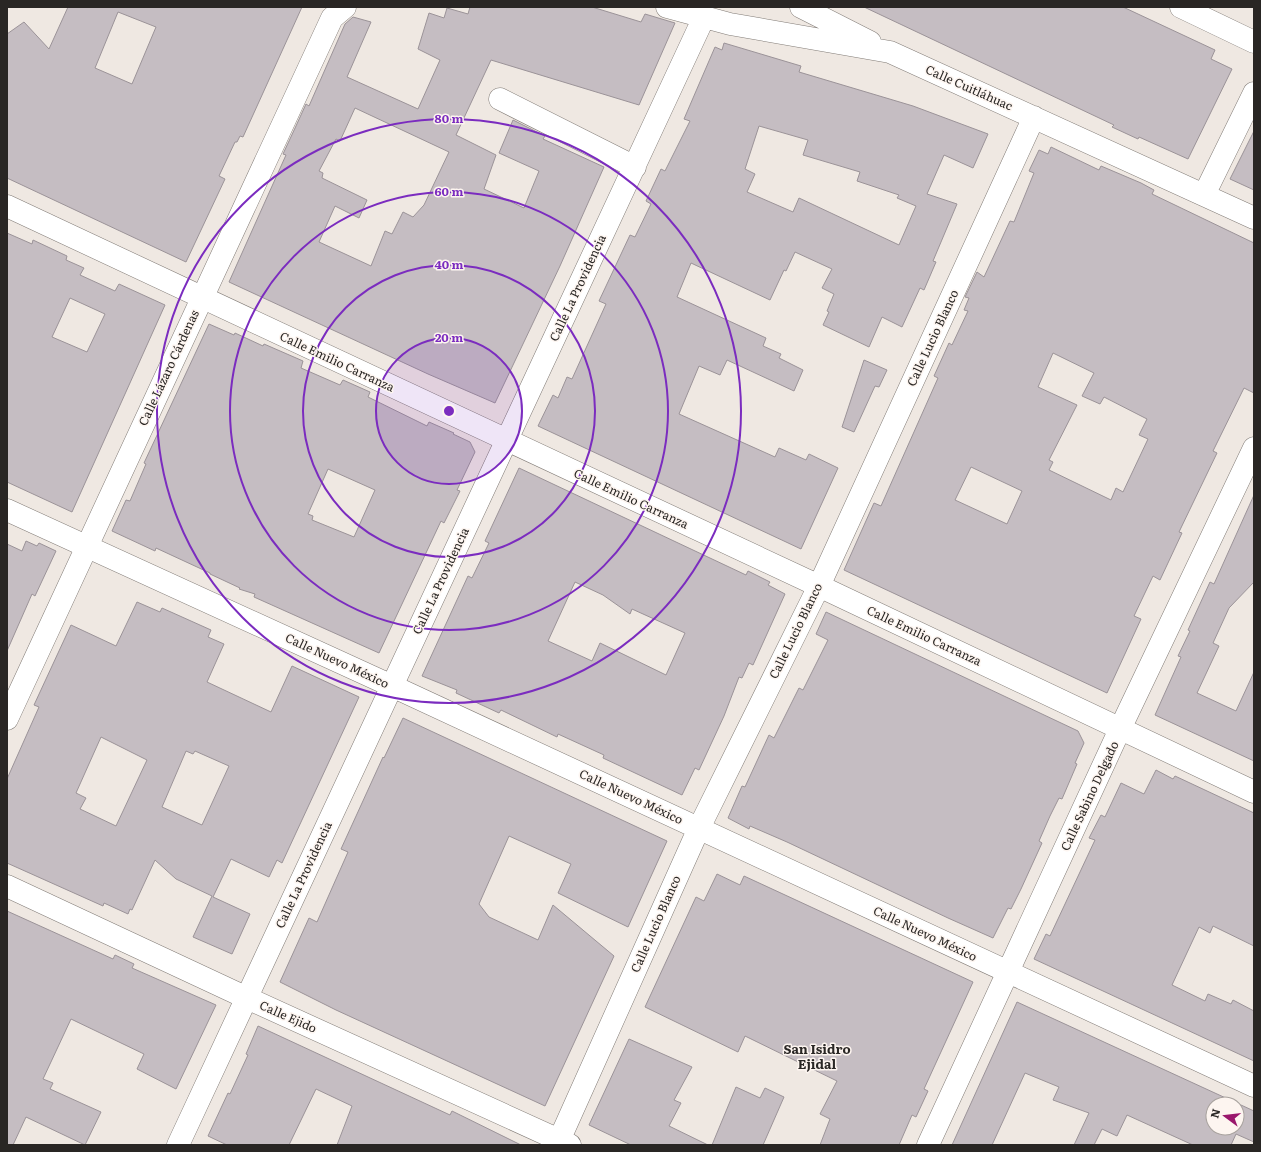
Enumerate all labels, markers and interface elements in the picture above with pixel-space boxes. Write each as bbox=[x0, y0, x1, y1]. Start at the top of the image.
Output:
street label: Calle Cuitláhuac bbox=[923, 60, 1016, 114]
text: 80 m bbox=[435, 109, 463, 127]
text: 60 m bbox=[435, 182, 463, 200]
street label: Calle La Providencia bbox=[544, 231, 610, 344]
text: 40 m bbox=[435, 255, 464, 273]
street label: Calle Lucio Blanco bbox=[902, 286, 962, 389]
street label: Calle Lázaro Cárdenas bbox=[133, 306, 203, 428]
street label: Calle Emilio Carranza bbox=[277, 327, 398, 396]
text: 20 m bbox=[435, 328, 463, 346]
centre of rings bbox=[442, 404, 456, 418]
street label: Calle Emilio Carranza bbox=[571, 464, 692, 533]
street label: Calle La Providencia bbox=[407, 524, 473, 637]
street label: Calle Lucio Blanco bbox=[764, 579, 826, 682]
street label: Calle Emilio Carranza bbox=[864, 601, 985, 670]
street label: Calle Nuevo México bbox=[283, 628, 392, 692]
street label: Calle Sabino Delgado bbox=[1056, 738, 1123, 854]
street label: Calle Nuevo México bbox=[577, 764, 686, 828]
street label: Calle La Providencia bbox=[270, 818, 336, 931]
street label: Calle Lucio Blanco bbox=[626, 872, 685, 975]
street label: Calle Nuevo México bbox=[871, 901, 980, 965]
street label: Calle Ejido bbox=[257, 995, 320, 1037]
district label: San Isidro Ejidal bbox=[783, 1039, 851, 1073]
north arrow bbox=[1205, 1096, 1245, 1136]
text: N bbox=[1205, 1107, 1223, 1120]

